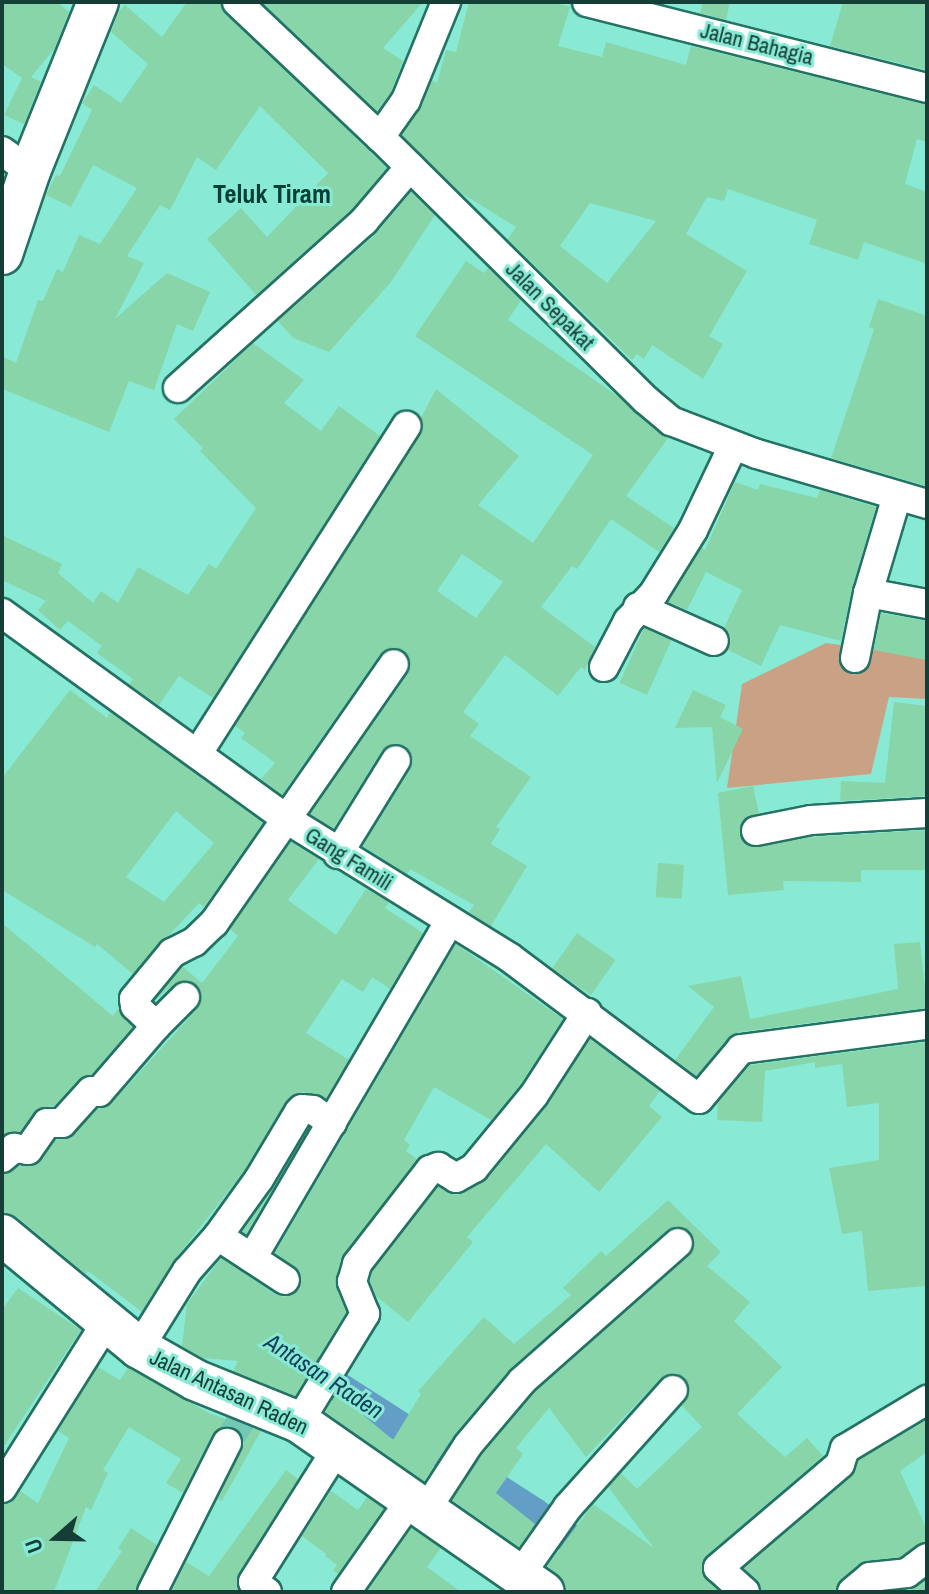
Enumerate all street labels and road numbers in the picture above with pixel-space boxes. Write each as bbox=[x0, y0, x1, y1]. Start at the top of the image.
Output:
street label: Jalan Bahagia bbox=[698, 17, 816, 71]
street label: Jalan Sepakat bbox=[500, 256, 600, 356]
street label: Gang Famili bbox=[300, 822, 398, 896]
street label: Jalan Antasan Raden bbox=[145, 1344, 313, 1440]

